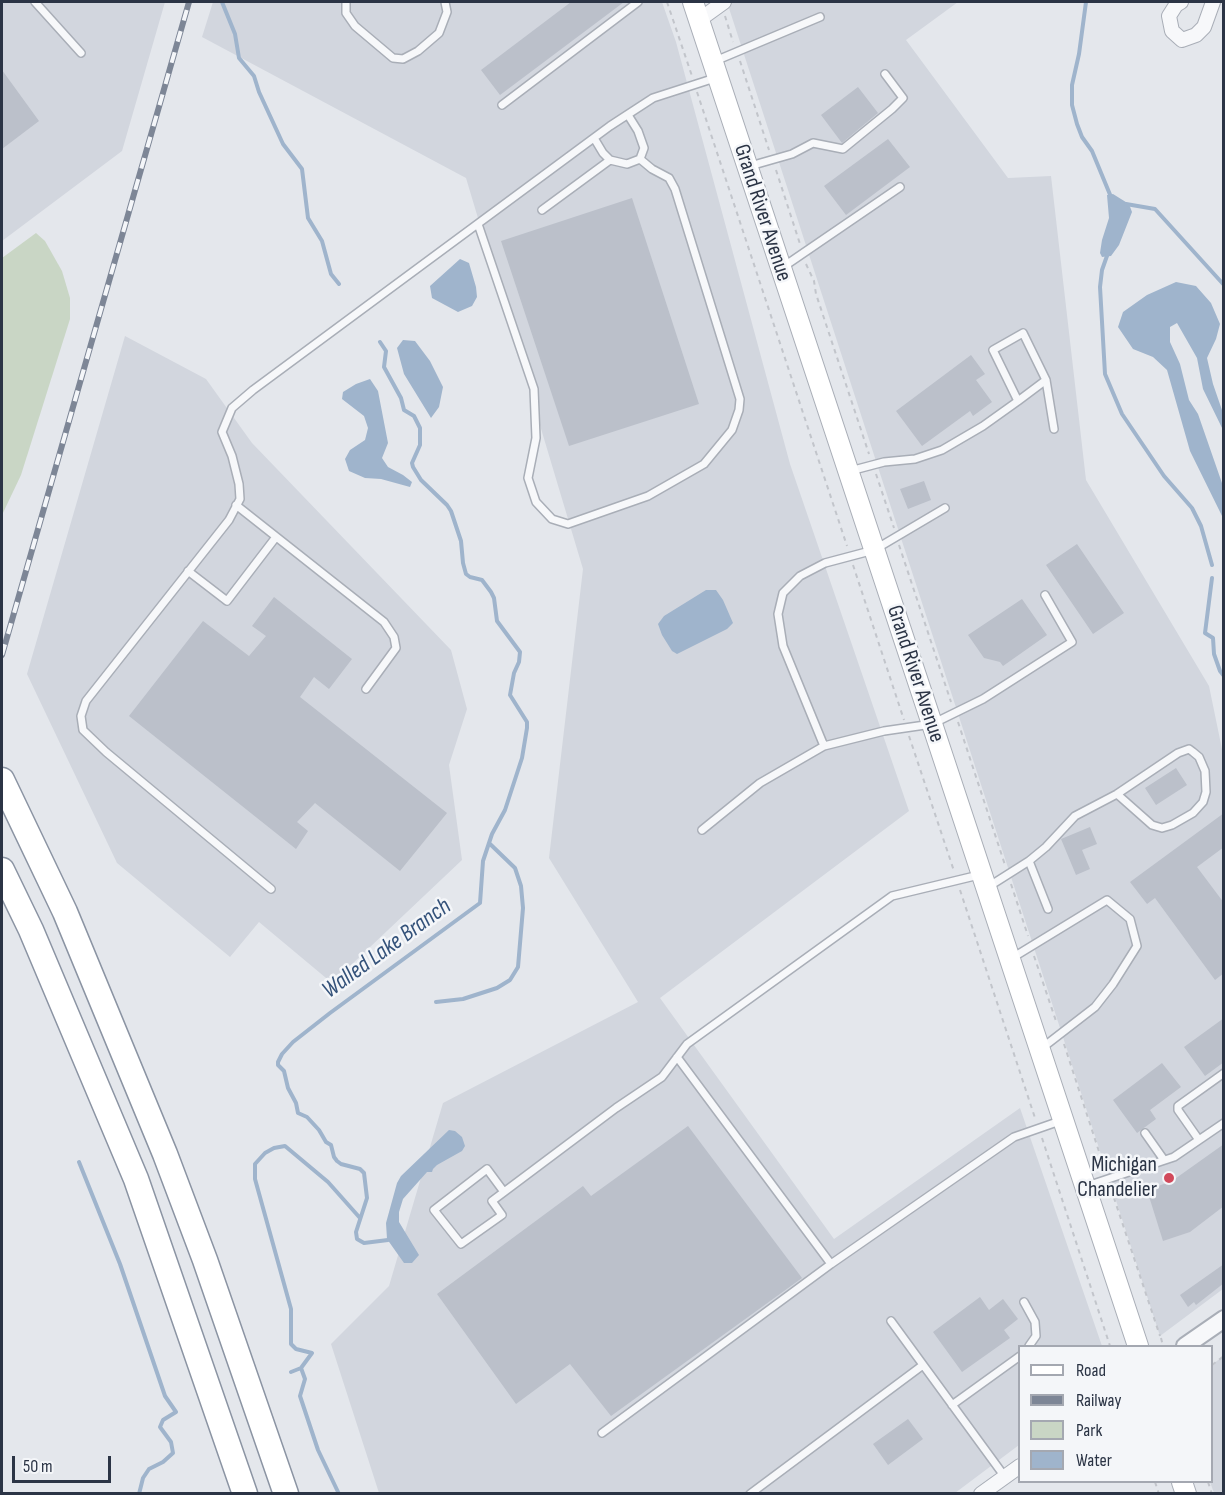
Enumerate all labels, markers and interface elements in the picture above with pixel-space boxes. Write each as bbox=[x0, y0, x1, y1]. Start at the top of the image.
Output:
street label: Grand River Avenue bbox=[727, 141, 797, 285]
street label: Grand River Avenue bbox=[880, 602, 950, 746]
water label: Walled Lake Branch bbox=[317, 893, 457, 1005]
place label: Michigan Chandelier bbox=[1077, 1152, 1157, 1204]
marker: Michigan Chandelier bbox=[1162, 1171, 1176, 1185]
legend bbox=[1018, 1345, 1213, 1483]
text: Road bbox=[1076, 1360, 1106, 1381]
text: Railway bbox=[1076, 1390, 1121, 1411]
text: Park bbox=[1076, 1420, 1102, 1441]
scale bar bbox=[15, 1444, 114, 1482]
text: Water bbox=[1076, 1450, 1112, 1471]
text: 50 m bbox=[23, 1456, 53, 1477]

